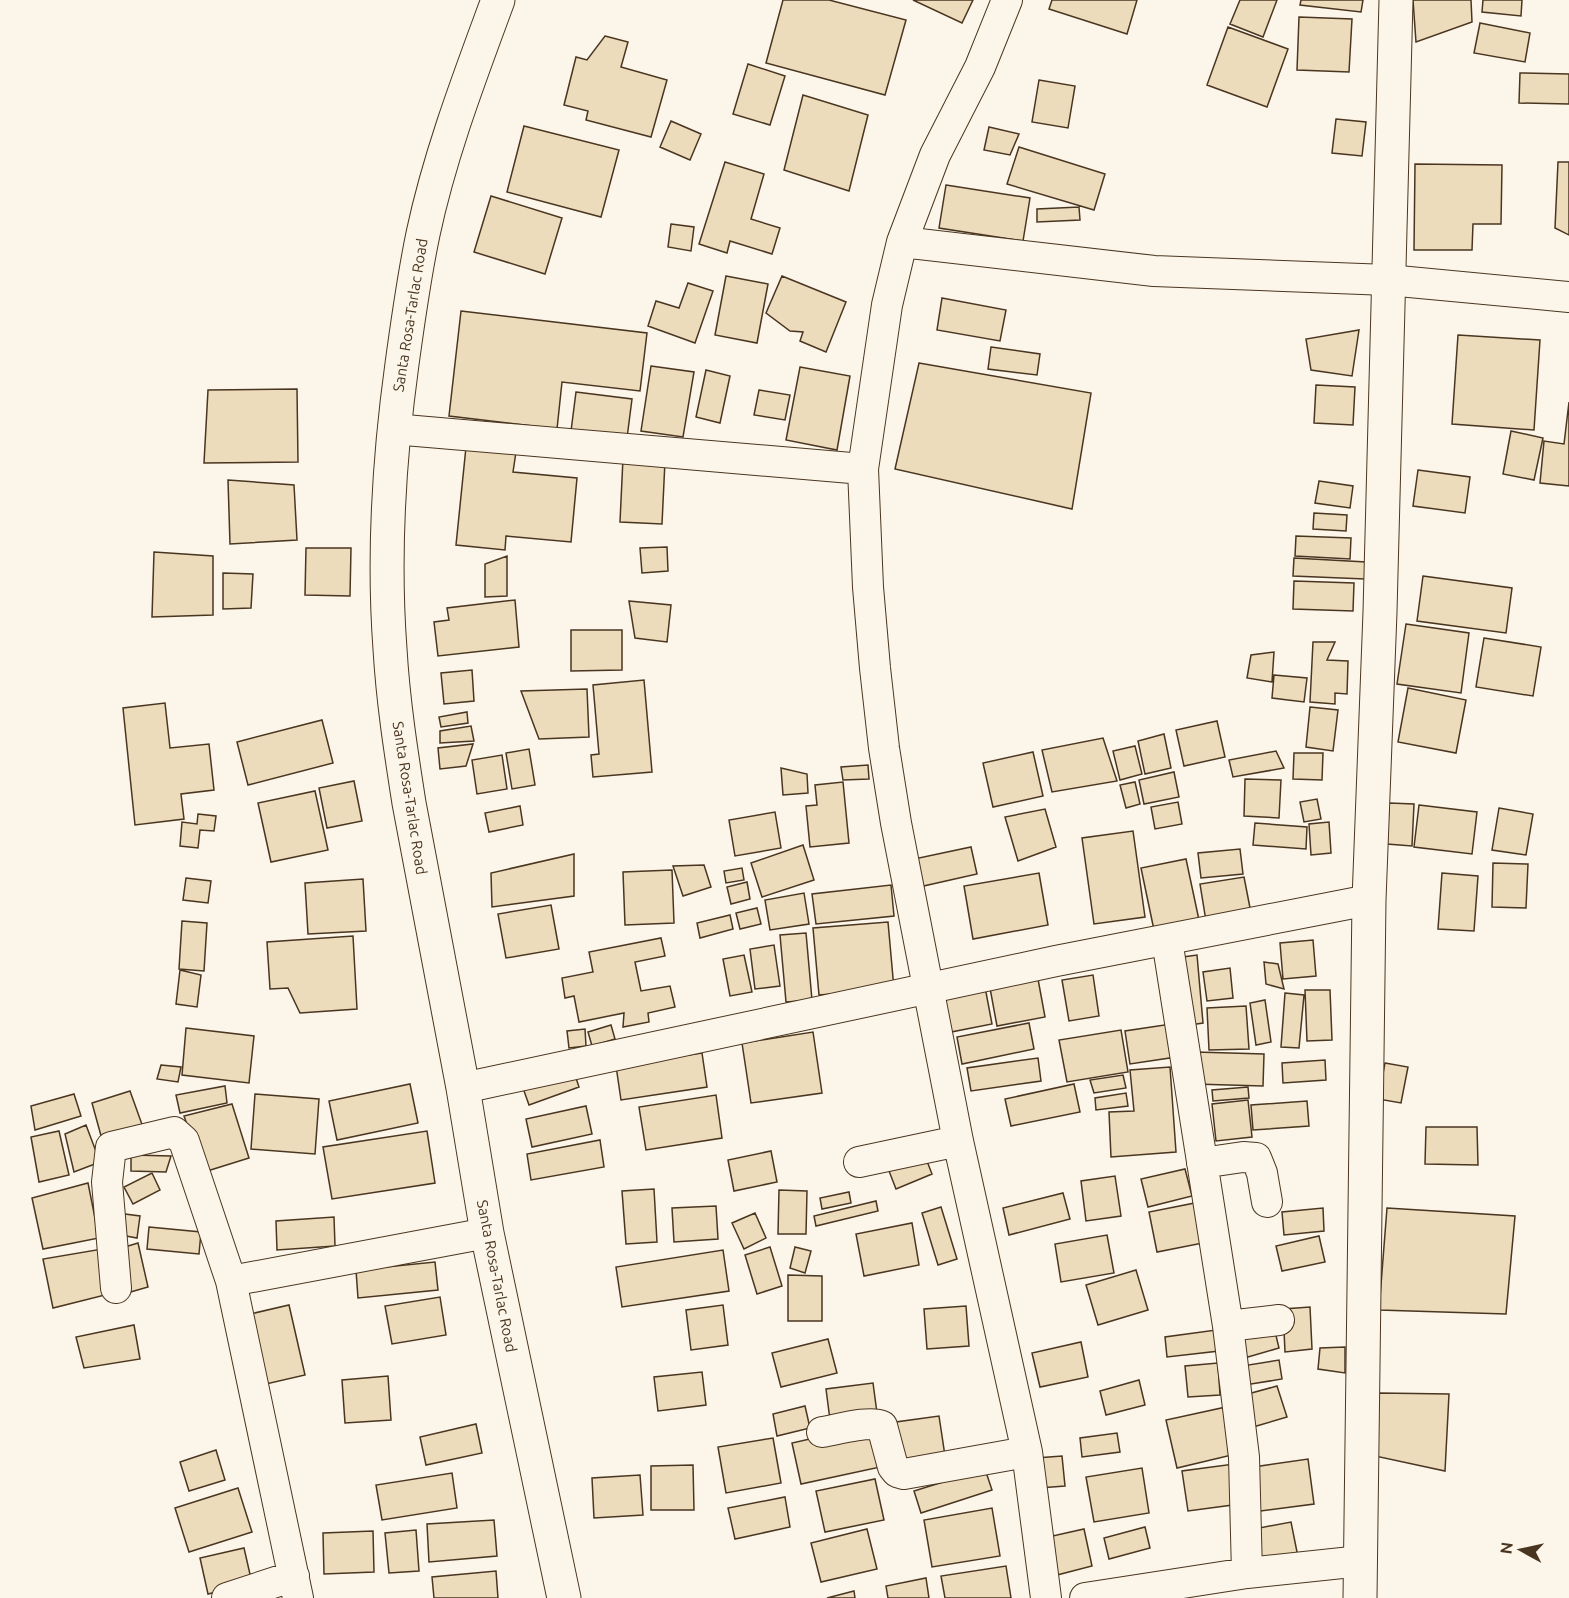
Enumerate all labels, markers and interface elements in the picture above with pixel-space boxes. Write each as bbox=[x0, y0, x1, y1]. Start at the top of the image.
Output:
street label: Santa Rosa-Tarlac Road bbox=[389, 237, 431, 393]
street label: Santa Rosa-Tarlac Road bbox=[389, 720, 431, 876]
street label: Santa Rosa-Tarlac Road bbox=[474, 1198, 520, 1354]
north arrow bbox=[1491, 1520, 1551, 1580]
text: N bbox=[1496, 1541, 1516, 1555]

